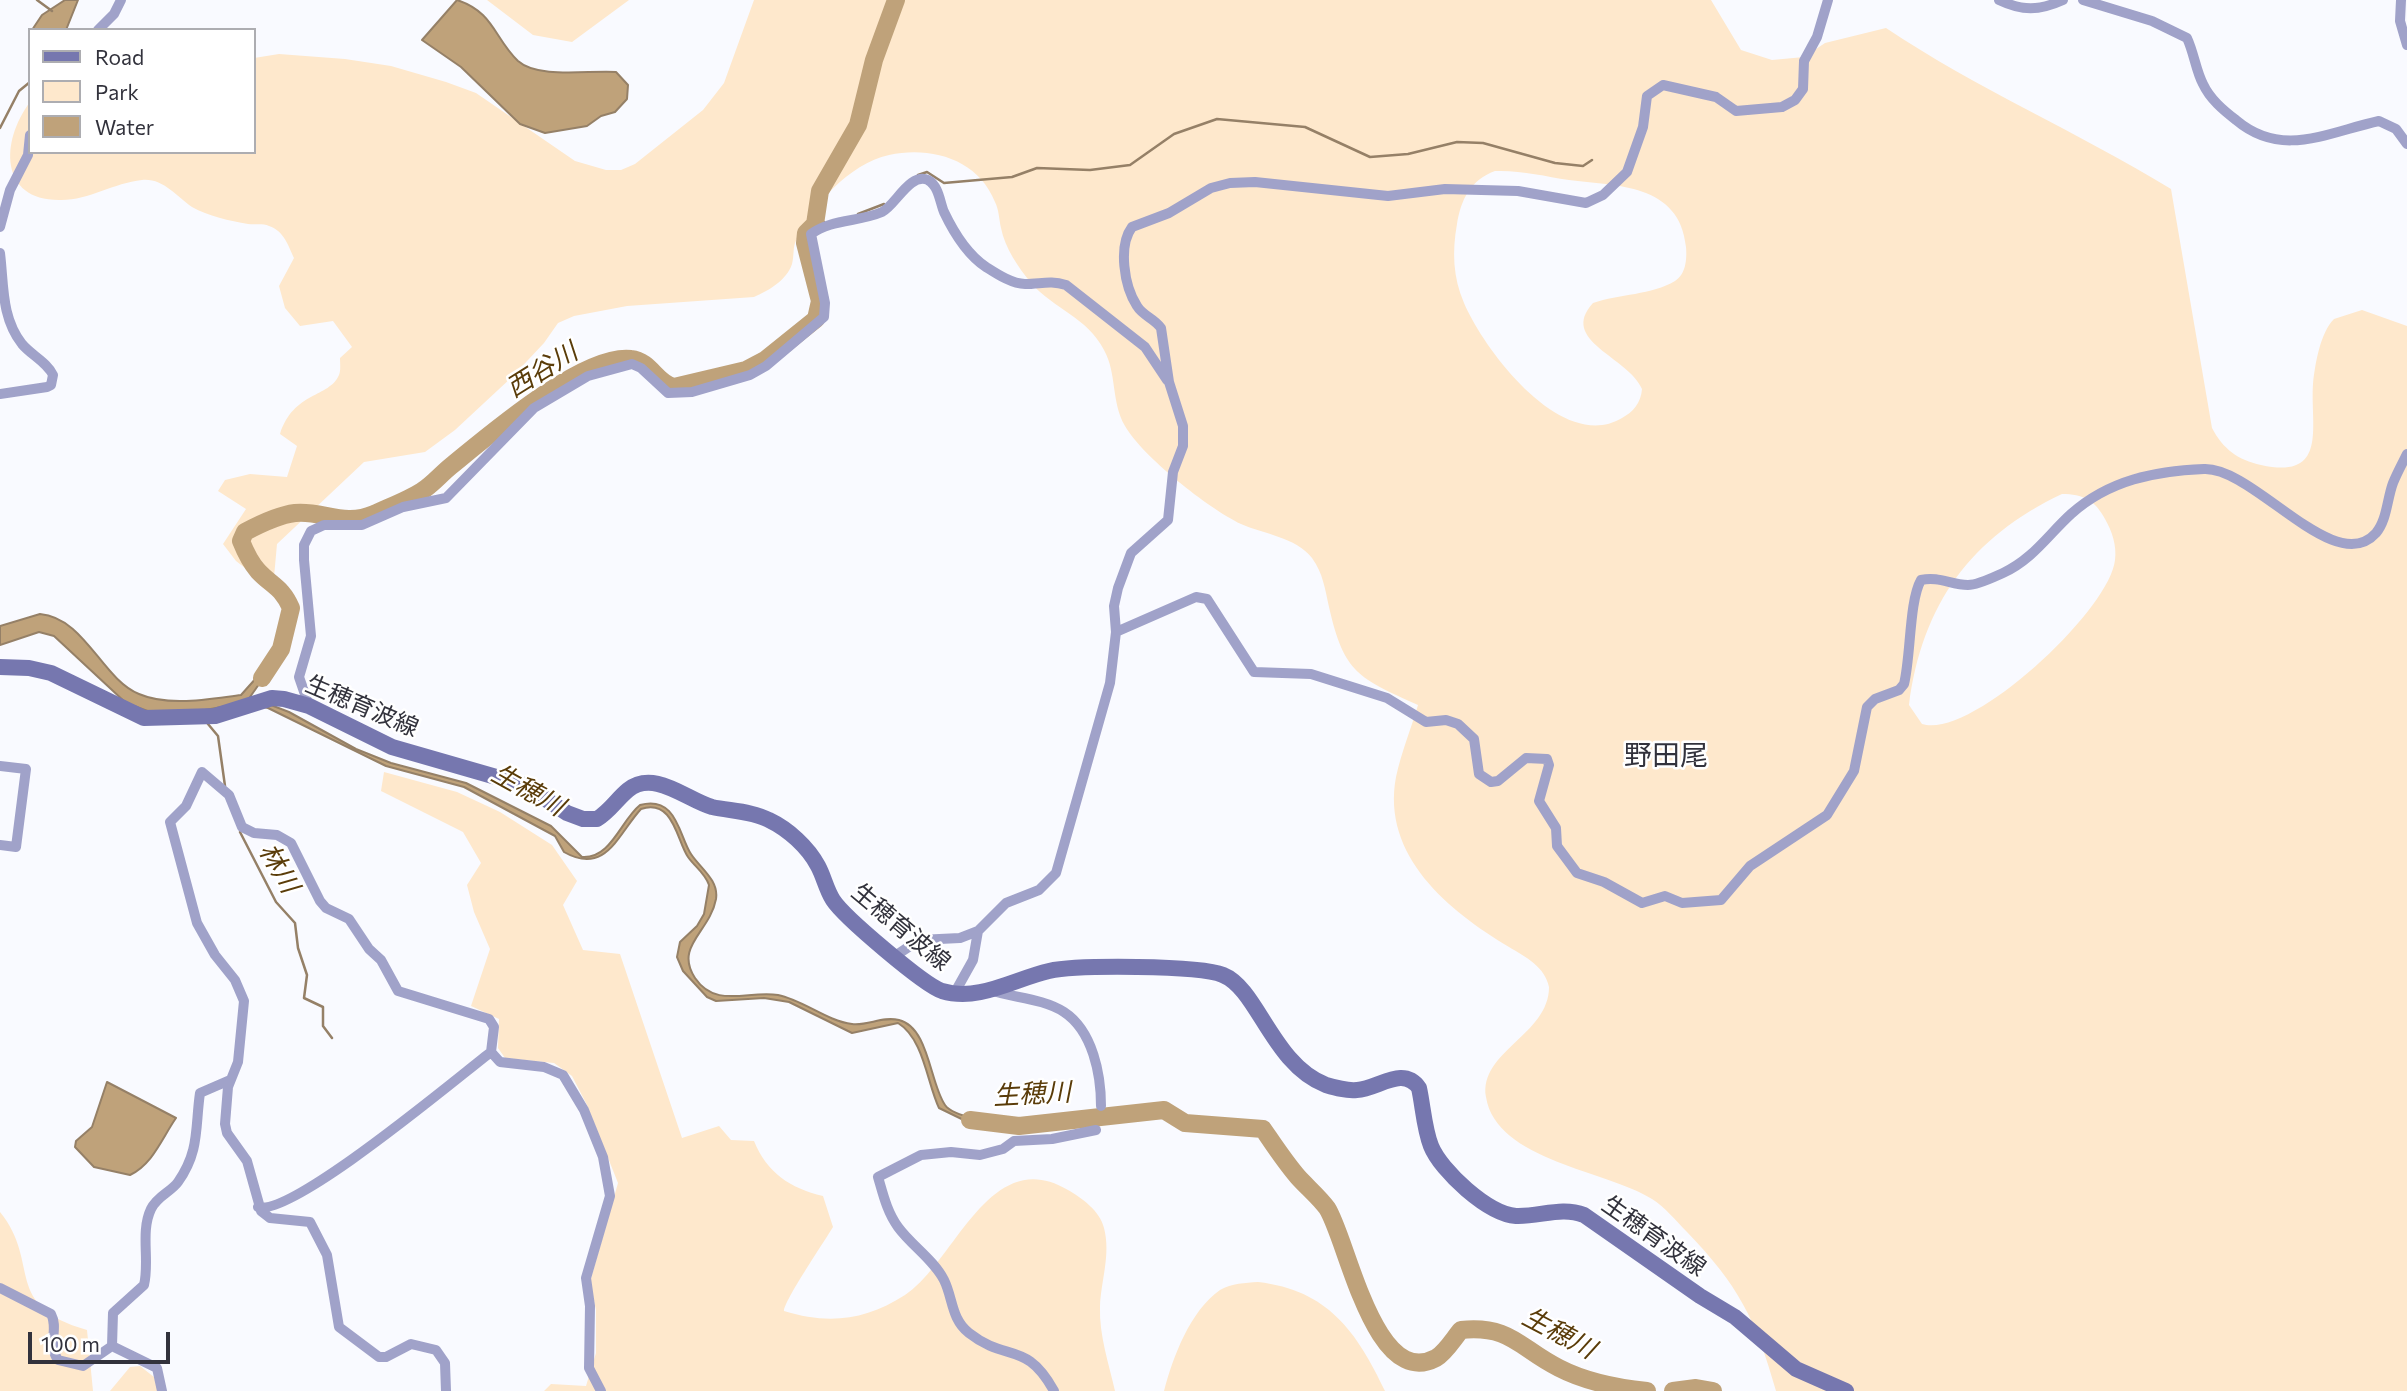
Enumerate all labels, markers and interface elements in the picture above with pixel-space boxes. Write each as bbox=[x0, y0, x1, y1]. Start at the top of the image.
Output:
legend bbox=[28, 28, 256, 154]
text: Road bbox=[95, 44, 144, 69]
text: Park bbox=[95, 79, 139, 104]
text: Water bbox=[95, 114, 154, 139]
water label: 西谷川 bbox=[501, 336, 583, 404]
street label: 生穂育波線 bbox=[301, 669, 423, 743]
district label: 野田尾 bbox=[1624, 739, 1708, 773]
water label: 生穂川 bbox=[486, 757, 570, 823]
water label: 林川 bbox=[252, 838, 306, 898]
street label: 生穂育波線 bbox=[846, 877, 956, 977]
water label: 生穂川 bbox=[992, 1076, 1072, 1112]
street label: 生穂育波線 bbox=[1597, 1190, 1711, 1282]
water label: 生穂川 bbox=[1517, 1301, 1601, 1365]
scale bar bbox=[32, 1318, 173, 1362]
text: 100 m bbox=[41, 1331, 100, 1356]

